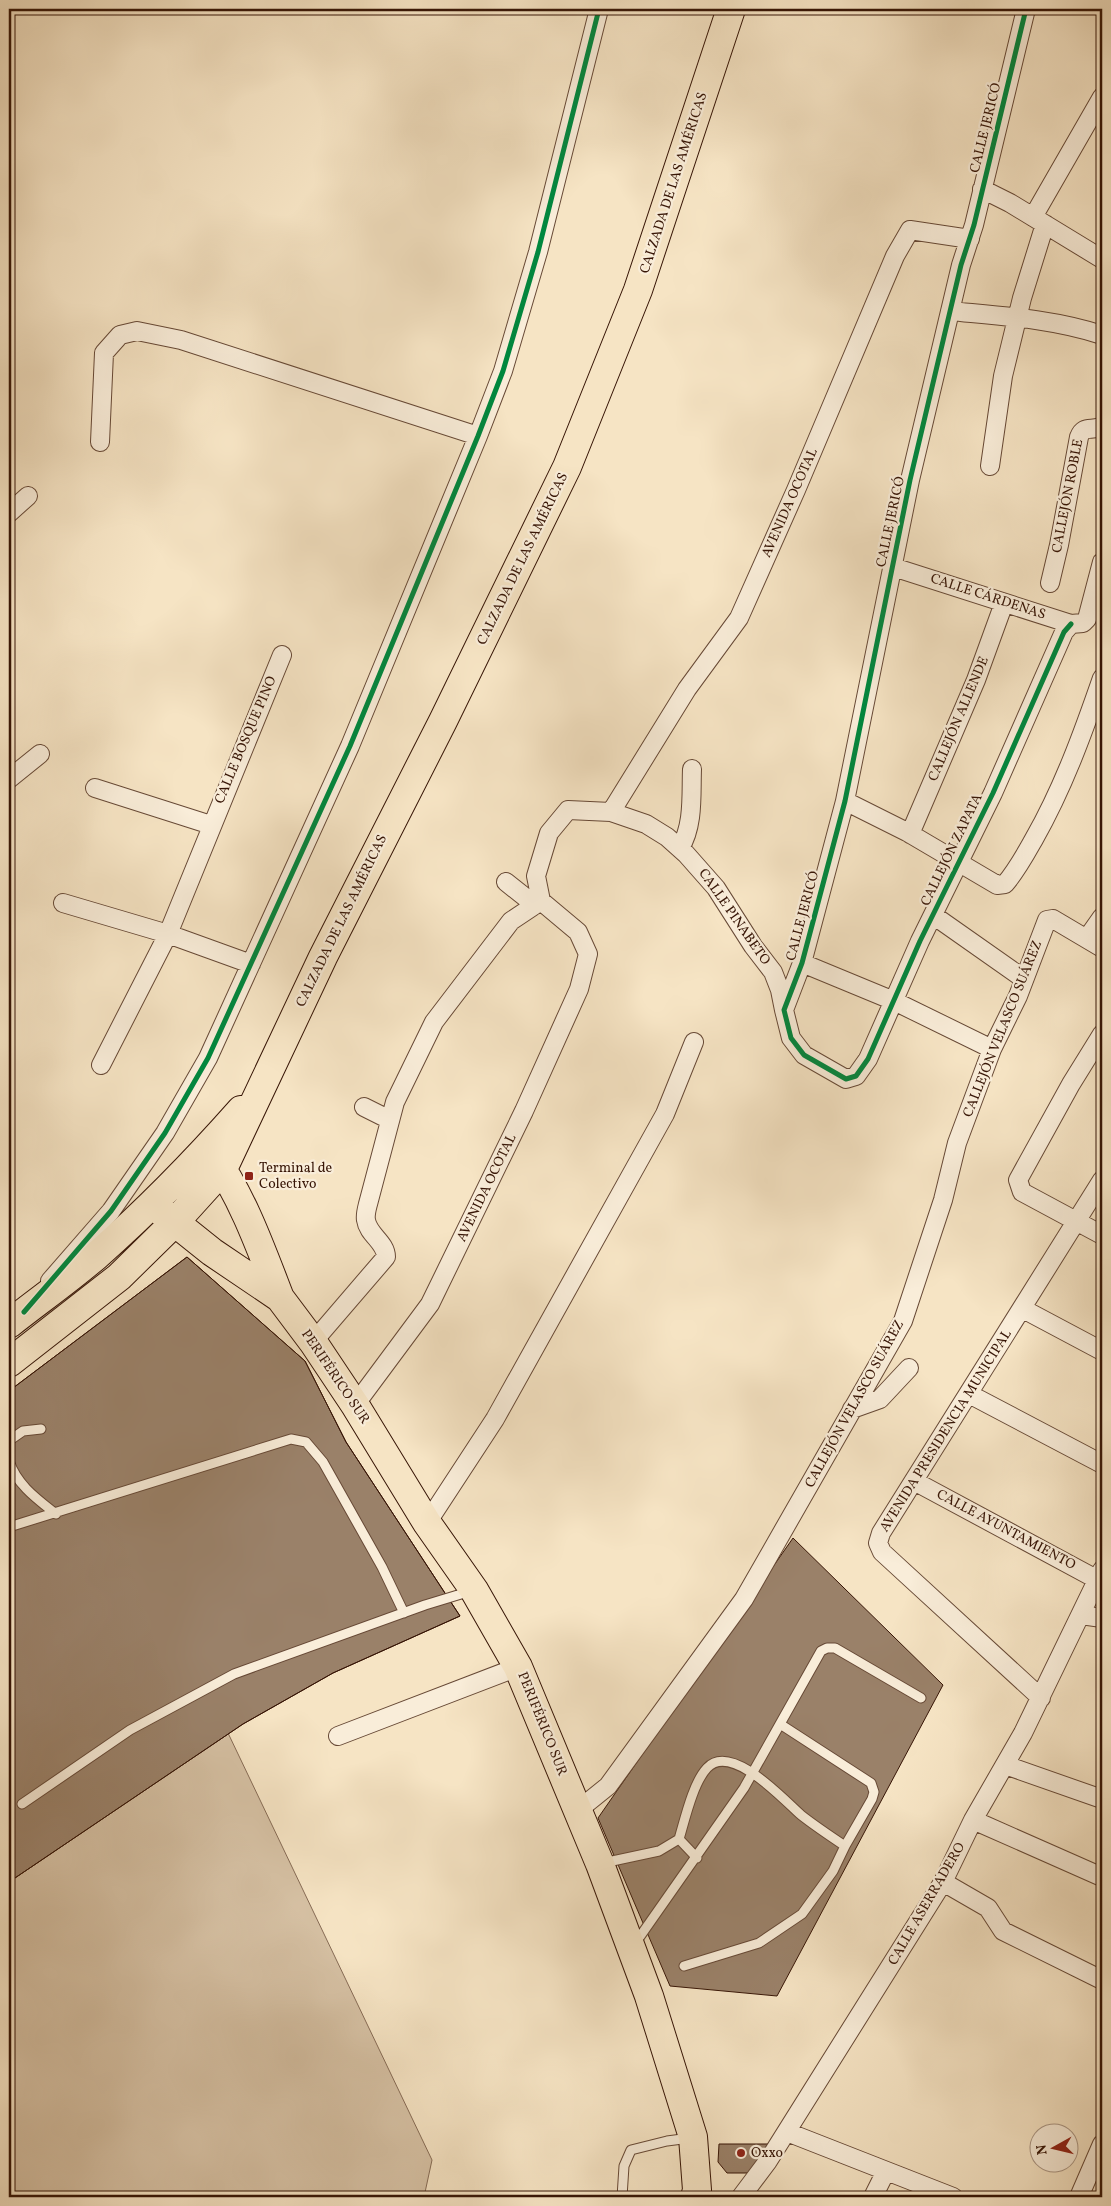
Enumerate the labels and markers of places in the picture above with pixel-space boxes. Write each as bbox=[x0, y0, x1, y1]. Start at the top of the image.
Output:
place label: Terminal de Colectivo bbox=[259, 1159, 333, 1194]
marker: Terminal de Colectivo bbox=[243, 1170, 255, 1182]
place label: Oxxo bbox=[751, 2144, 783, 2163]
marker: Oxxo bbox=[735, 2147, 747, 2159]

